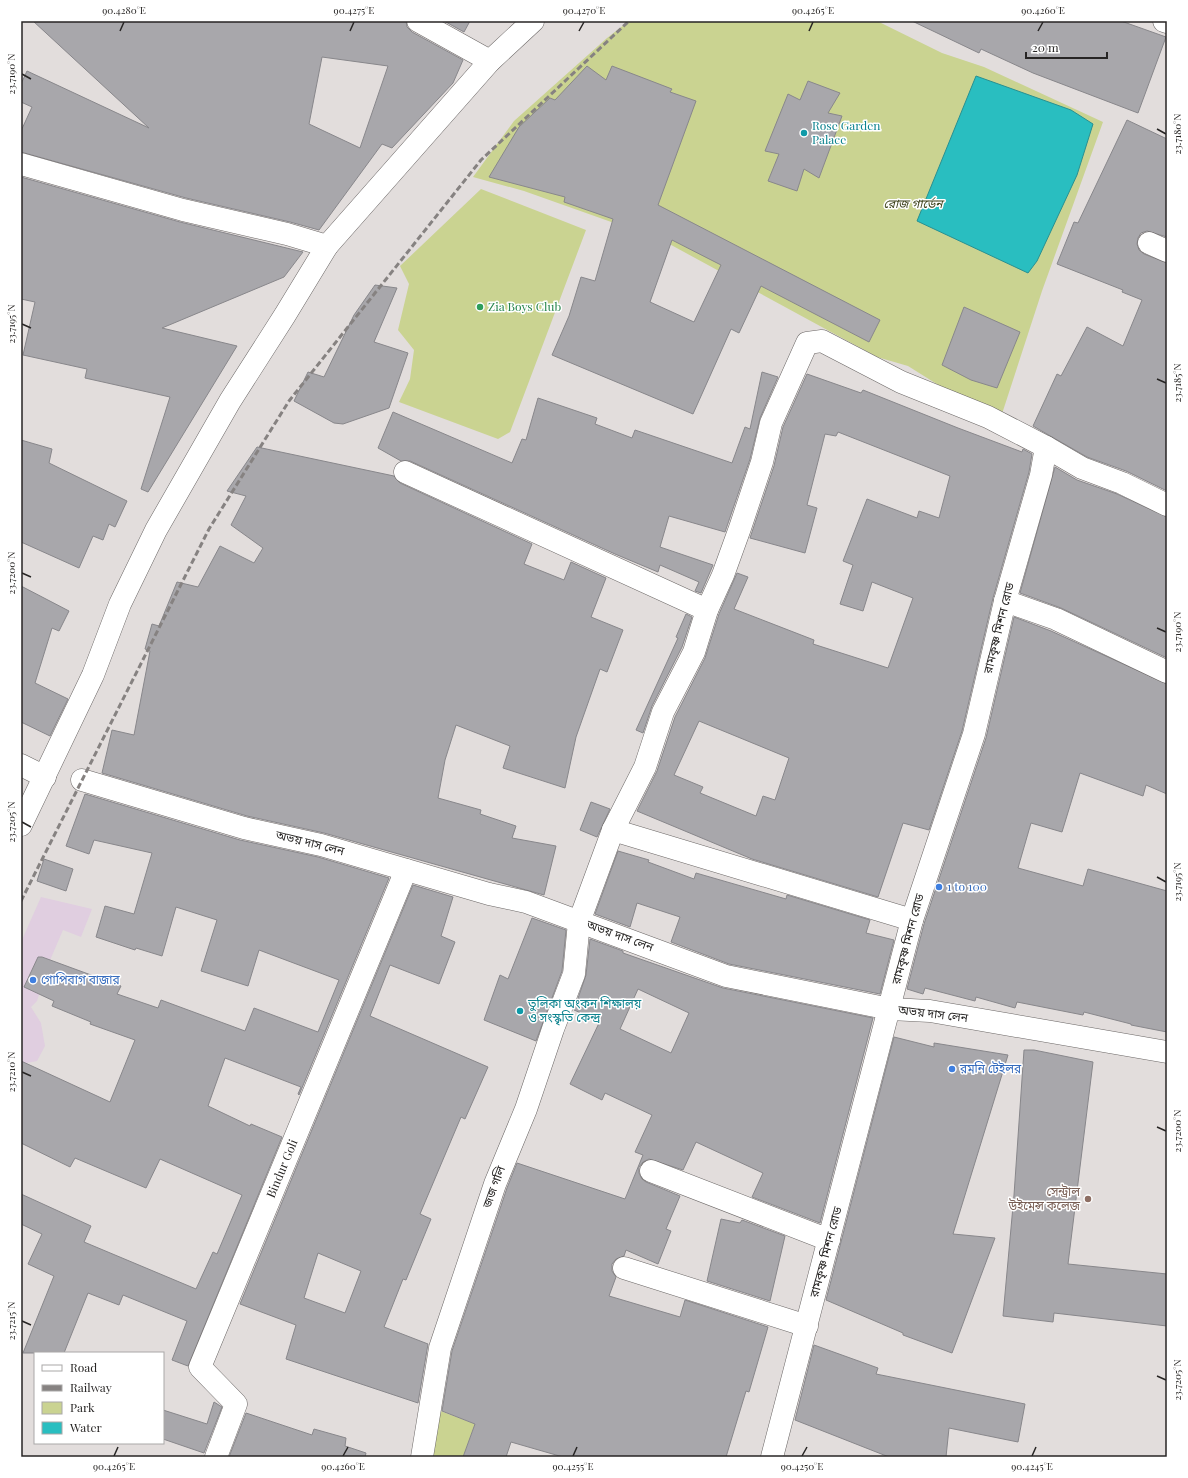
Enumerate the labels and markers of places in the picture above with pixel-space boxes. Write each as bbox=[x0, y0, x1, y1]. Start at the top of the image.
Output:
place label: Rose Garden Palace bbox=[812, 117, 880, 147]
marker: Rose Garden Palace bbox=[799, 128, 809, 138]
place label: Zia Boys Club bbox=[488, 298, 561, 314]
marker: Zia Boys Club bbox=[475, 302, 485, 312]
place label: 1 to 100 bbox=[947, 878, 987, 894]
marker: 1 to 100 bbox=[934, 882, 944, 892]
place label: গোপিবাগ বাজার bbox=[41, 971, 121, 987]
marker: গোপিবাগ বাজার bbox=[28, 975, 38, 985]
place label: তুলিকা অংকন শিক্ষালয় ও সংস্কৃতি কেন্দ্র bbox=[527, 995, 642, 1026]
marker: তুলিকা অংকন শিক্ষালয় ও সংস্কৃতি কেন্দ্র bbox=[515, 1006, 525, 1016]
place label: রমনি টেইলর bbox=[959, 1060, 1022, 1076]
marker: রমনি টেইলর bbox=[947, 1064, 957, 1074]
place label: সেন্ট্রাল উইমেন্স কলেজ bbox=[1007, 1183, 1081, 1213]
marker: সেন্ট্রাল উইমেন্স কলেজ bbox=[1083, 1194, 1093, 1204]

